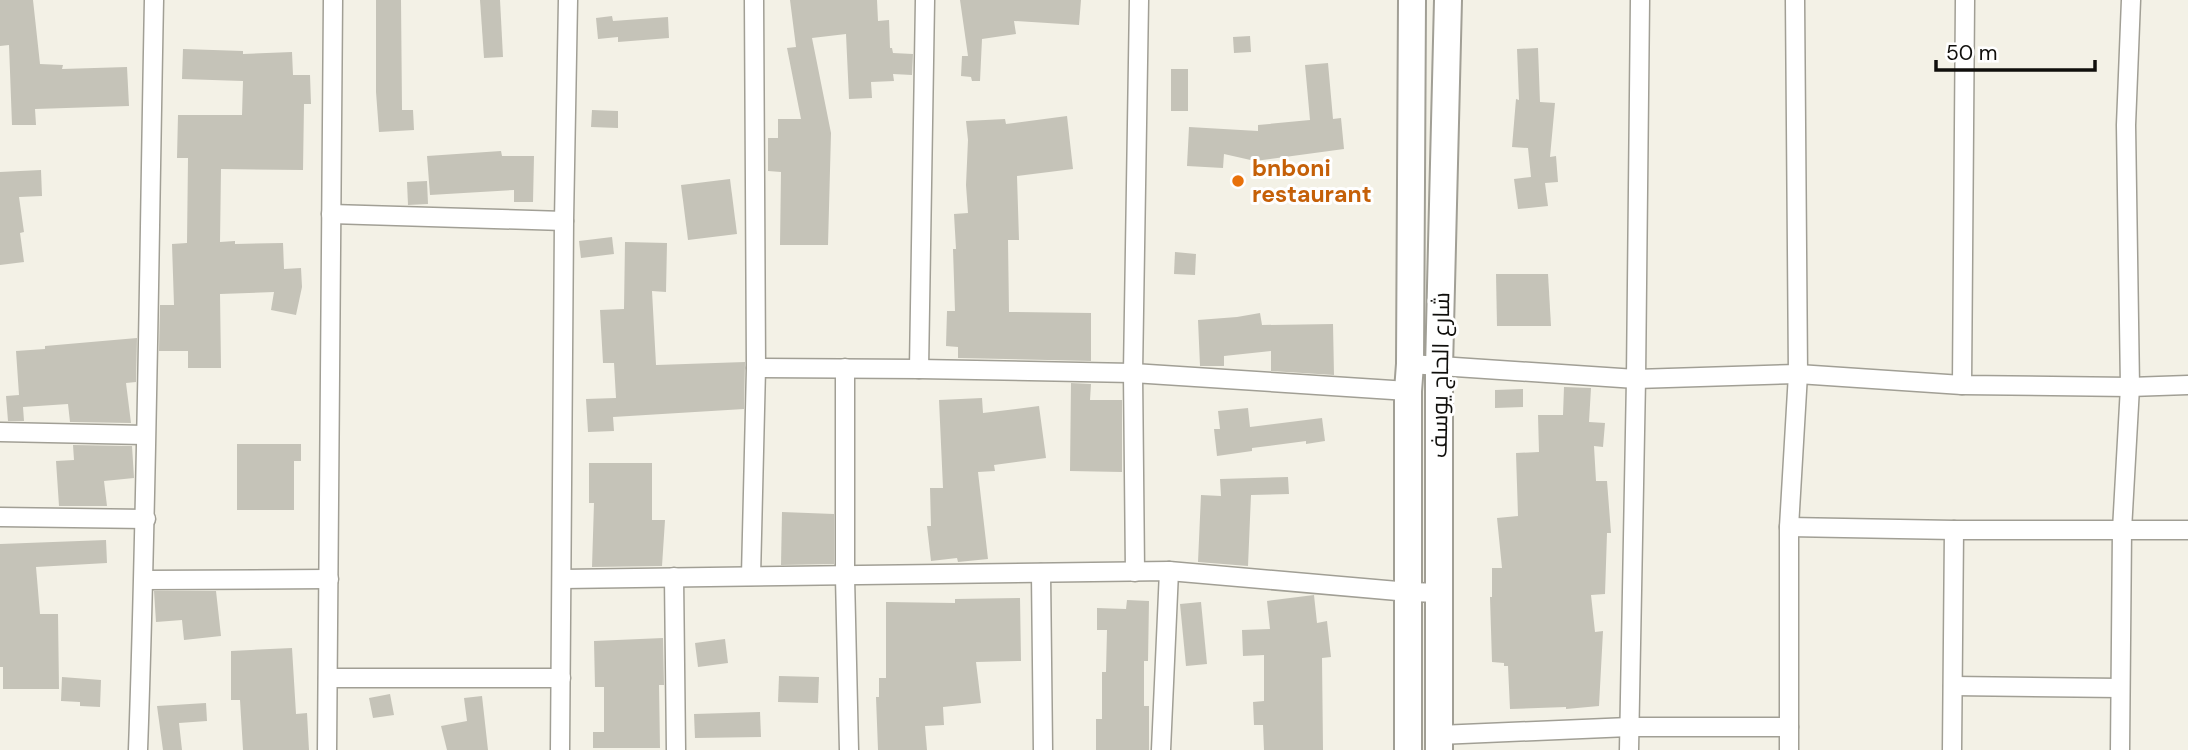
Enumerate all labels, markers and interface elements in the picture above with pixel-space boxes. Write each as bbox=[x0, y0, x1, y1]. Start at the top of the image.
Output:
scale bar bbox=[1936, 28, 2095, 72]
text: 50 m bbox=[1946, 39, 1997, 67]
place label: bnboni restaurant bbox=[1252, 153, 1372, 209]
marker: bnboni restaurant bbox=[1230, 173, 1246, 189]
street label: شارع الحاج يوسف bbox=[1424, 292, 1457, 458]

